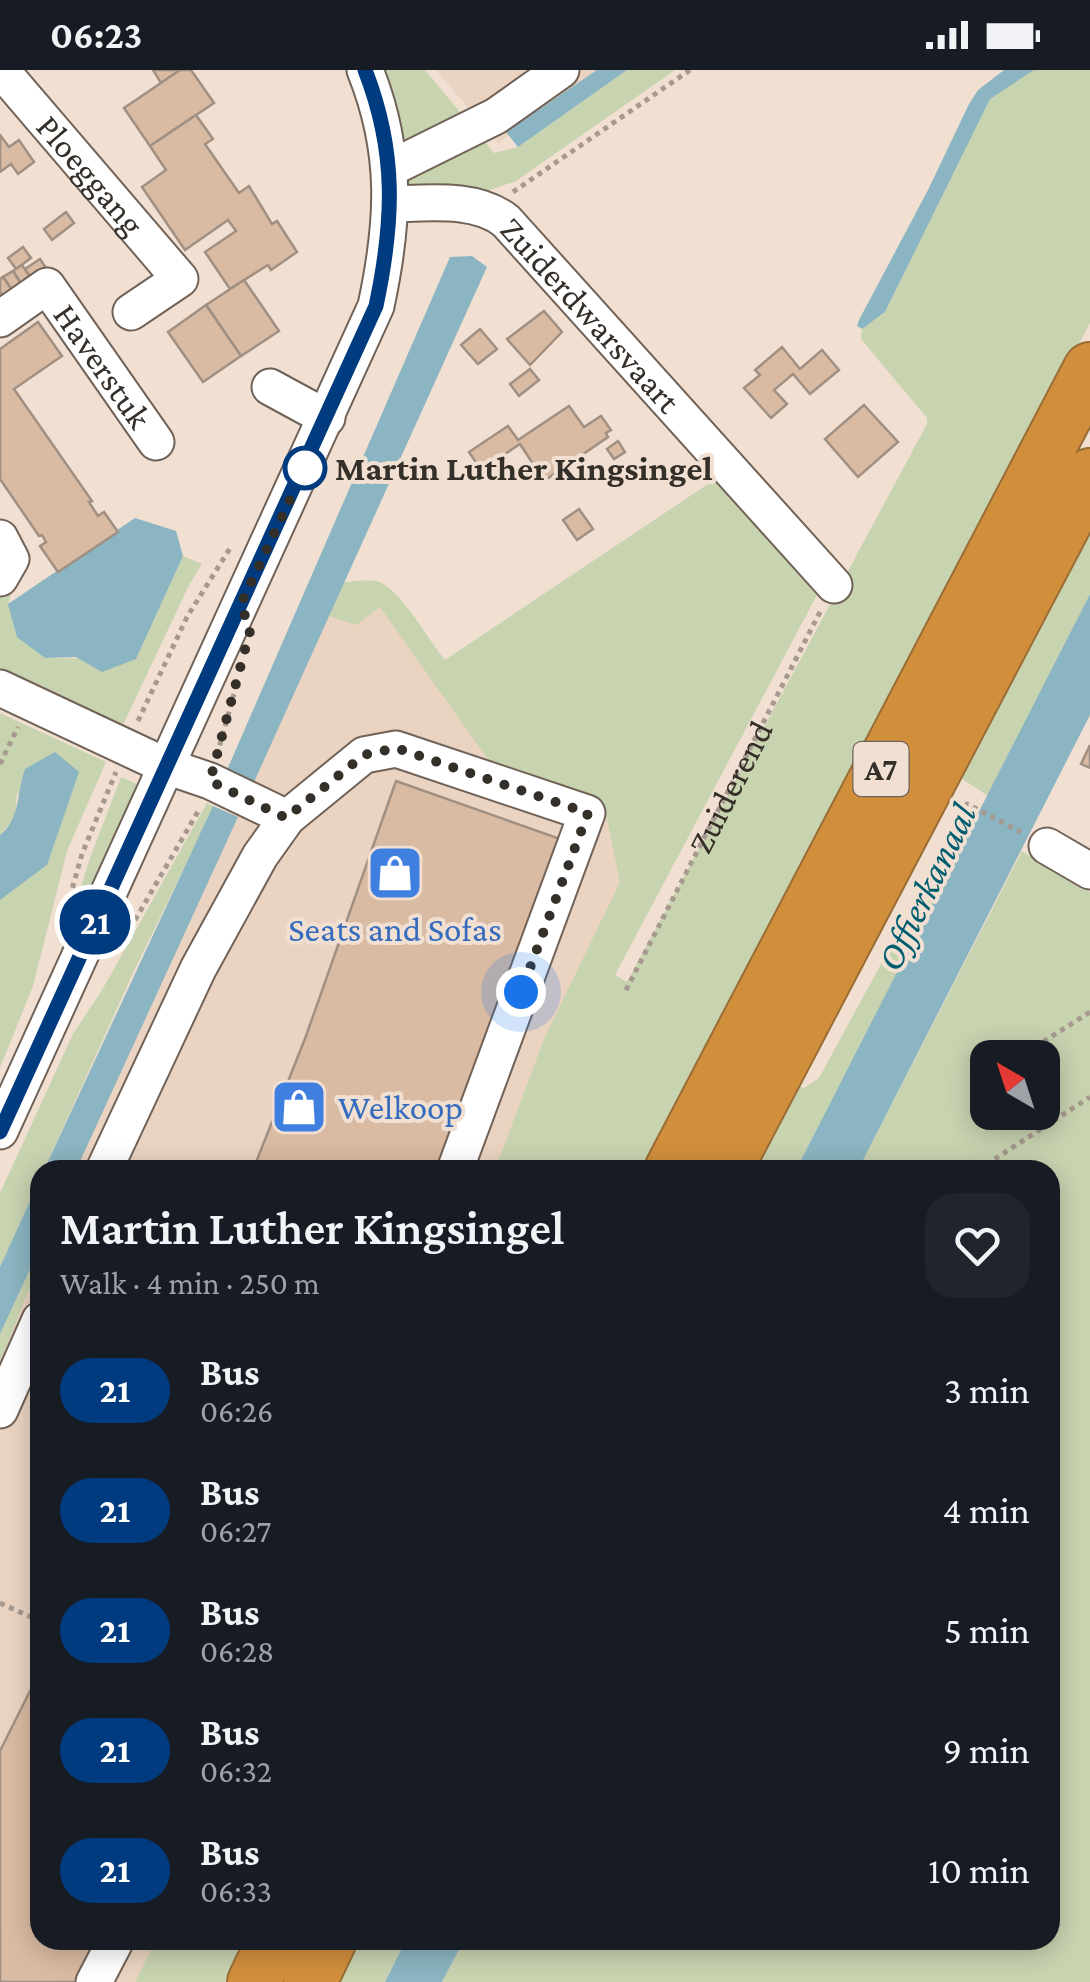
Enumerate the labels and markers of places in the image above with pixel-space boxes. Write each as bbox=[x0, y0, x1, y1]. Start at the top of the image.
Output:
marker: Martin Luther Kingsingel bbox=[284, 447, 326, 489]
place label: Martin Luther Kingsingel bbox=[335, 449, 713, 488]
shop icon: Seats and Sofas bbox=[365, 843, 425, 903]
place label: Seats and Sofas bbox=[288, 910, 502, 949]
shop icon: Welkoop bbox=[269, 1077, 329, 1137]
place label: Welkoop bbox=[338, 1088, 463, 1127]

